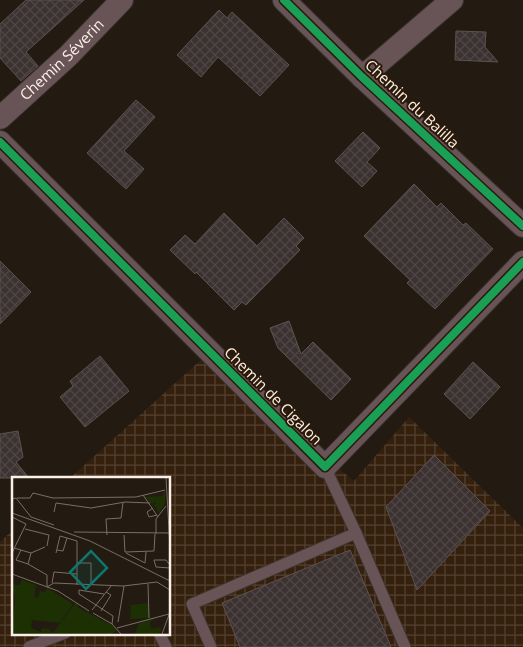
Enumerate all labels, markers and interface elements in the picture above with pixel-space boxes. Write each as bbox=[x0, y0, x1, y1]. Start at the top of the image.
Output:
street label: Chemin Séverin bbox=[15, 14, 108, 104]
street label: Chemin du Balilla bbox=[361, 54, 464, 152]
street label: Chemin de Cigalon bbox=[220, 342, 327, 449]
inset map bbox=[12, 477, 170, 634]

